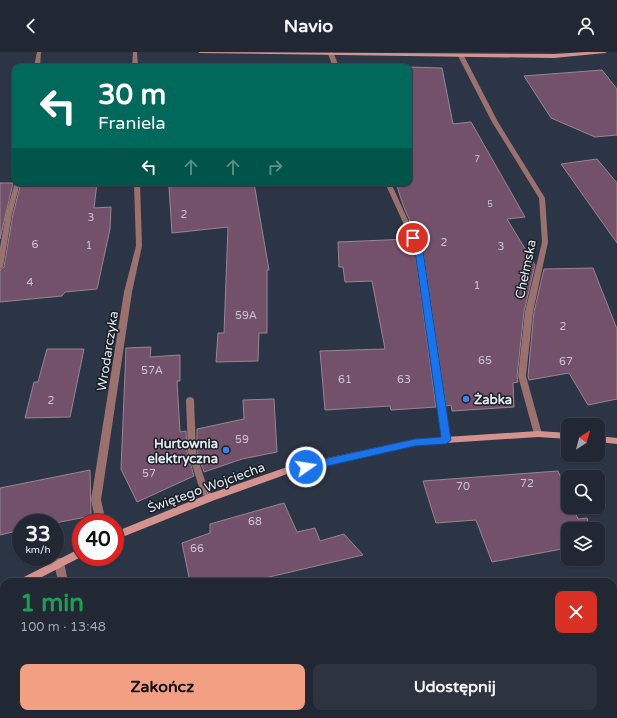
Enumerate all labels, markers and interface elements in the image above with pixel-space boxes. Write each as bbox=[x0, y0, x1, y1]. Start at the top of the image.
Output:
icon: back bbox=[20, 15, 42, 37]
text: Navio bbox=[284, 15, 333, 37]
icon: person bbox=[575, 15, 597, 37]
text: 30 m bbox=[98, 78, 166, 112]
icon: left bbox=[32, 80, 84, 132]
text: Franiela bbox=[98, 112, 166, 134]
house number: 7 bbox=[474, 154, 480, 165]
icon: left bbox=[138, 156, 160, 178]
icon: ahead bbox=[180, 156, 202, 178]
icon: ahead bbox=[222, 156, 244, 178]
icon: right bbox=[264, 156, 286, 178]
house number: 5 bbox=[487, 199, 493, 210]
house number: 2 bbox=[181, 208, 188, 221]
house number: 3 bbox=[88, 211, 95, 224]
pin bbox=[396, 221, 430, 255]
icon: arrive bbox=[402, 227, 424, 249]
house number: 2 bbox=[441, 236, 448, 249]
house number: 6 bbox=[32, 238, 39, 251]
street label: Chełmska bbox=[512, 238, 540, 300]
house number: 1 bbox=[86, 239, 92, 252]
house number: 3 bbox=[498, 240, 505, 253]
house number: 4 bbox=[27, 276, 34, 289]
house number: 1 bbox=[474, 279, 480, 292]
house number: 59A bbox=[235, 309, 257, 322]
street label: Wrodarczyka bbox=[94, 310, 122, 392]
house number: 2 bbox=[560, 320, 567, 333]
house number: 65 bbox=[478, 354, 492, 367]
house number: 67 bbox=[559, 355, 573, 368]
house number: 57A bbox=[141, 364, 163, 377]
house number: 61 bbox=[338, 373, 352, 386]
house number: 63 bbox=[397, 373, 411, 386]
place label: Żabka bbox=[474, 392, 512, 408]
house number: 2 bbox=[48, 394, 55, 407]
marker: Żabka bbox=[461, 394, 471, 404]
north arrow bbox=[561, 418, 605, 462]
map controls bbox=[561, 418, 605, 566]
house number: 59 bbox=[235, 433, 249, 446]
place label: Hurtownia elektryczna bbox=[148, 436, 218, 467]
marker: Hurtownia elektryczna bbox=[221, 445, 231, 455]
position arrow bbox=[285, 446, 327, 488]
street label: Świętego Wojciecha bbox=[146, 459, 267, 517]
house number: 57 bbox=[142, 467, 156, 480]
button: search bbox=[561, 470, 605, 514]
house number: 72 bbox=[520, 477, 534, 490]
house number: 70 bbox=[456, 480, 470, 493]
speed limit sign: 40 bbox=[72, 514, 124, 566]
house number: 68 bbox=[248, 515, 262, 528]
button: layers bbox=[561, 522, 605, 566]
text: 33 bbox=[25, 523, 51, 547]
house number: 66 bbox=[190, 542, 204, 555]
text: km/h bbox=[25, 544, 51, 556]
text: 1 min bbox=[20, 589, 84, 618]
button: close bbox=[555, 591, 597, 633]
text: 100 m · 13:48 bbox=[20, 619, 106, 635]
button: Zakończ bbox=[20, 664, 305, 710]
button: Udostępnij bbox=[313, 664, 597, 710]

